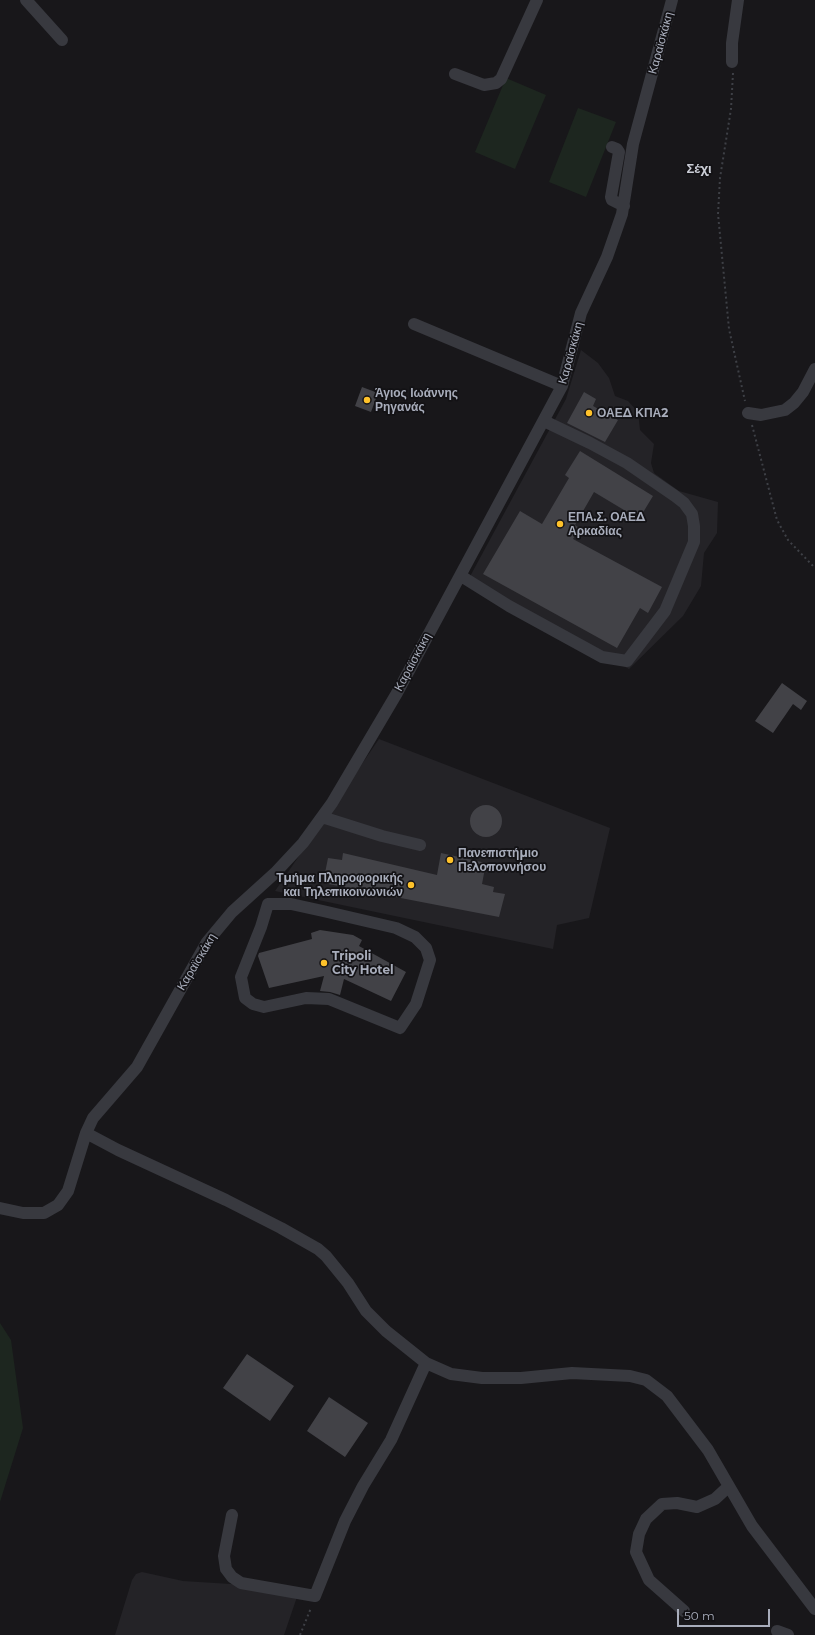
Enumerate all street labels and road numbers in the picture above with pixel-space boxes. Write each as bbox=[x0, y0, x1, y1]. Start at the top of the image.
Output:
street label: Καραϊσκάκη bbox=[646, 10, 676, 76]
street label: Καραϊσκάκη bbox=[556, 320, 586, 386]
street label: Καραϊσκάκη bbox=[392, 630, 434, 694]
street label: Καραϊσκάκη bbox=[174, 931, 220, 993]

